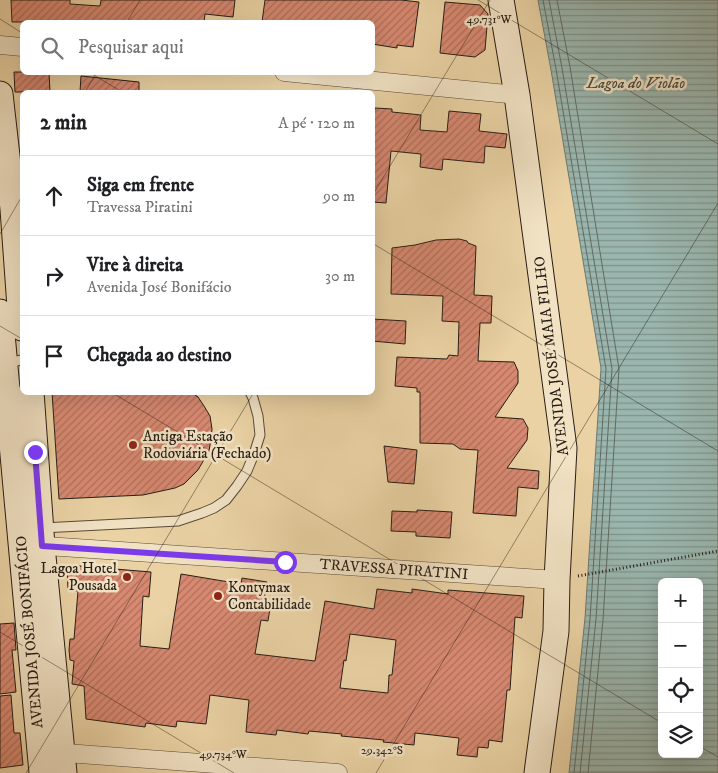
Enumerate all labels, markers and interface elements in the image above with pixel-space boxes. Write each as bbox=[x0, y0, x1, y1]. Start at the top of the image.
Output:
text: 49.731°W bbox=[466, 12, 513, 27]
search box bbox=[20, 20, 375, 75]
icon: search bbox=[38, 34, 66, 62]
text: Pesquisar aqui bbox=[78, 36, 184, 59]
water label: Lagoa do Violão bbox=[586, 73, 685, 93]
text: 2 min bbox=[40, 110, 87, 136]
text: A pé · 120 m bbox=[278, 113, 355, 133]
text: Siga em frente bbox=[87, 174, 194, 197]
icon: ahead bbox=[40, 182, 68, 210]
text: 90 m bbox=[323, 186, 355, 206]
text: Travessa Piratini bbox=[87, 197, 193, 217]
text: Vire à direita bbox=[87, 254, 183, 277]
street label: AVENIDA JOSÉ MAIA FILHO bbox=[530, 255, 573, 457]
icon: right bbox=[40, 262, 68, 290]
text: 30 m bbox=[325, 266, 355, 286]
text: Avenida José Bonifácio bbox=[87, 277, 232, 297]
icon: arrive bbox=[40, 342, 68, 370]
text: Chegada ao destino bbox=[87, 344, 232, 367]
place label: Antiga Estação Rodoviária (Fechado) bbox=[143, 427, 271, 463]
marker: Antiga Estação Rodoviária (Fechado) bbox=[127, 439, 139, 451]
route end bbox=[24, 441, 47, 464]
street label: AVENIDA JOSÉ BONIFÁCIO bbox=[11, 535, 47, 729]
route start bbox=[274, 551, 297, 574]
street label: TRAVESSA PIRATINI bbox=[319, 555, 469, 584]
place label: Lagoa Hotel Pousada bbox=[40, 559, 118, 595]
marker: Lagoa Hotel Pousada bbox=[121, 571, 133, 583]
place label: Kontymax Contabilidade bbox=[228, 578, 311, 614]
map controls bbox=[658, 578, 703, 758]
button: + bbox=[658, 578, 703, 623]
marker: Kontymax Contabilidade bbox=[212, 590, 224, 602]
button: − bbox=[658, 623, 703, 668]
button: locate bbox=[658, 668, 703, 713]
button: layers bbox=[658, 713, 703, 758]
text: 29.342°S bbox=[361, 743, 403, 758]
text: 49.734°W bbox=[199, 747, 248, 762]

